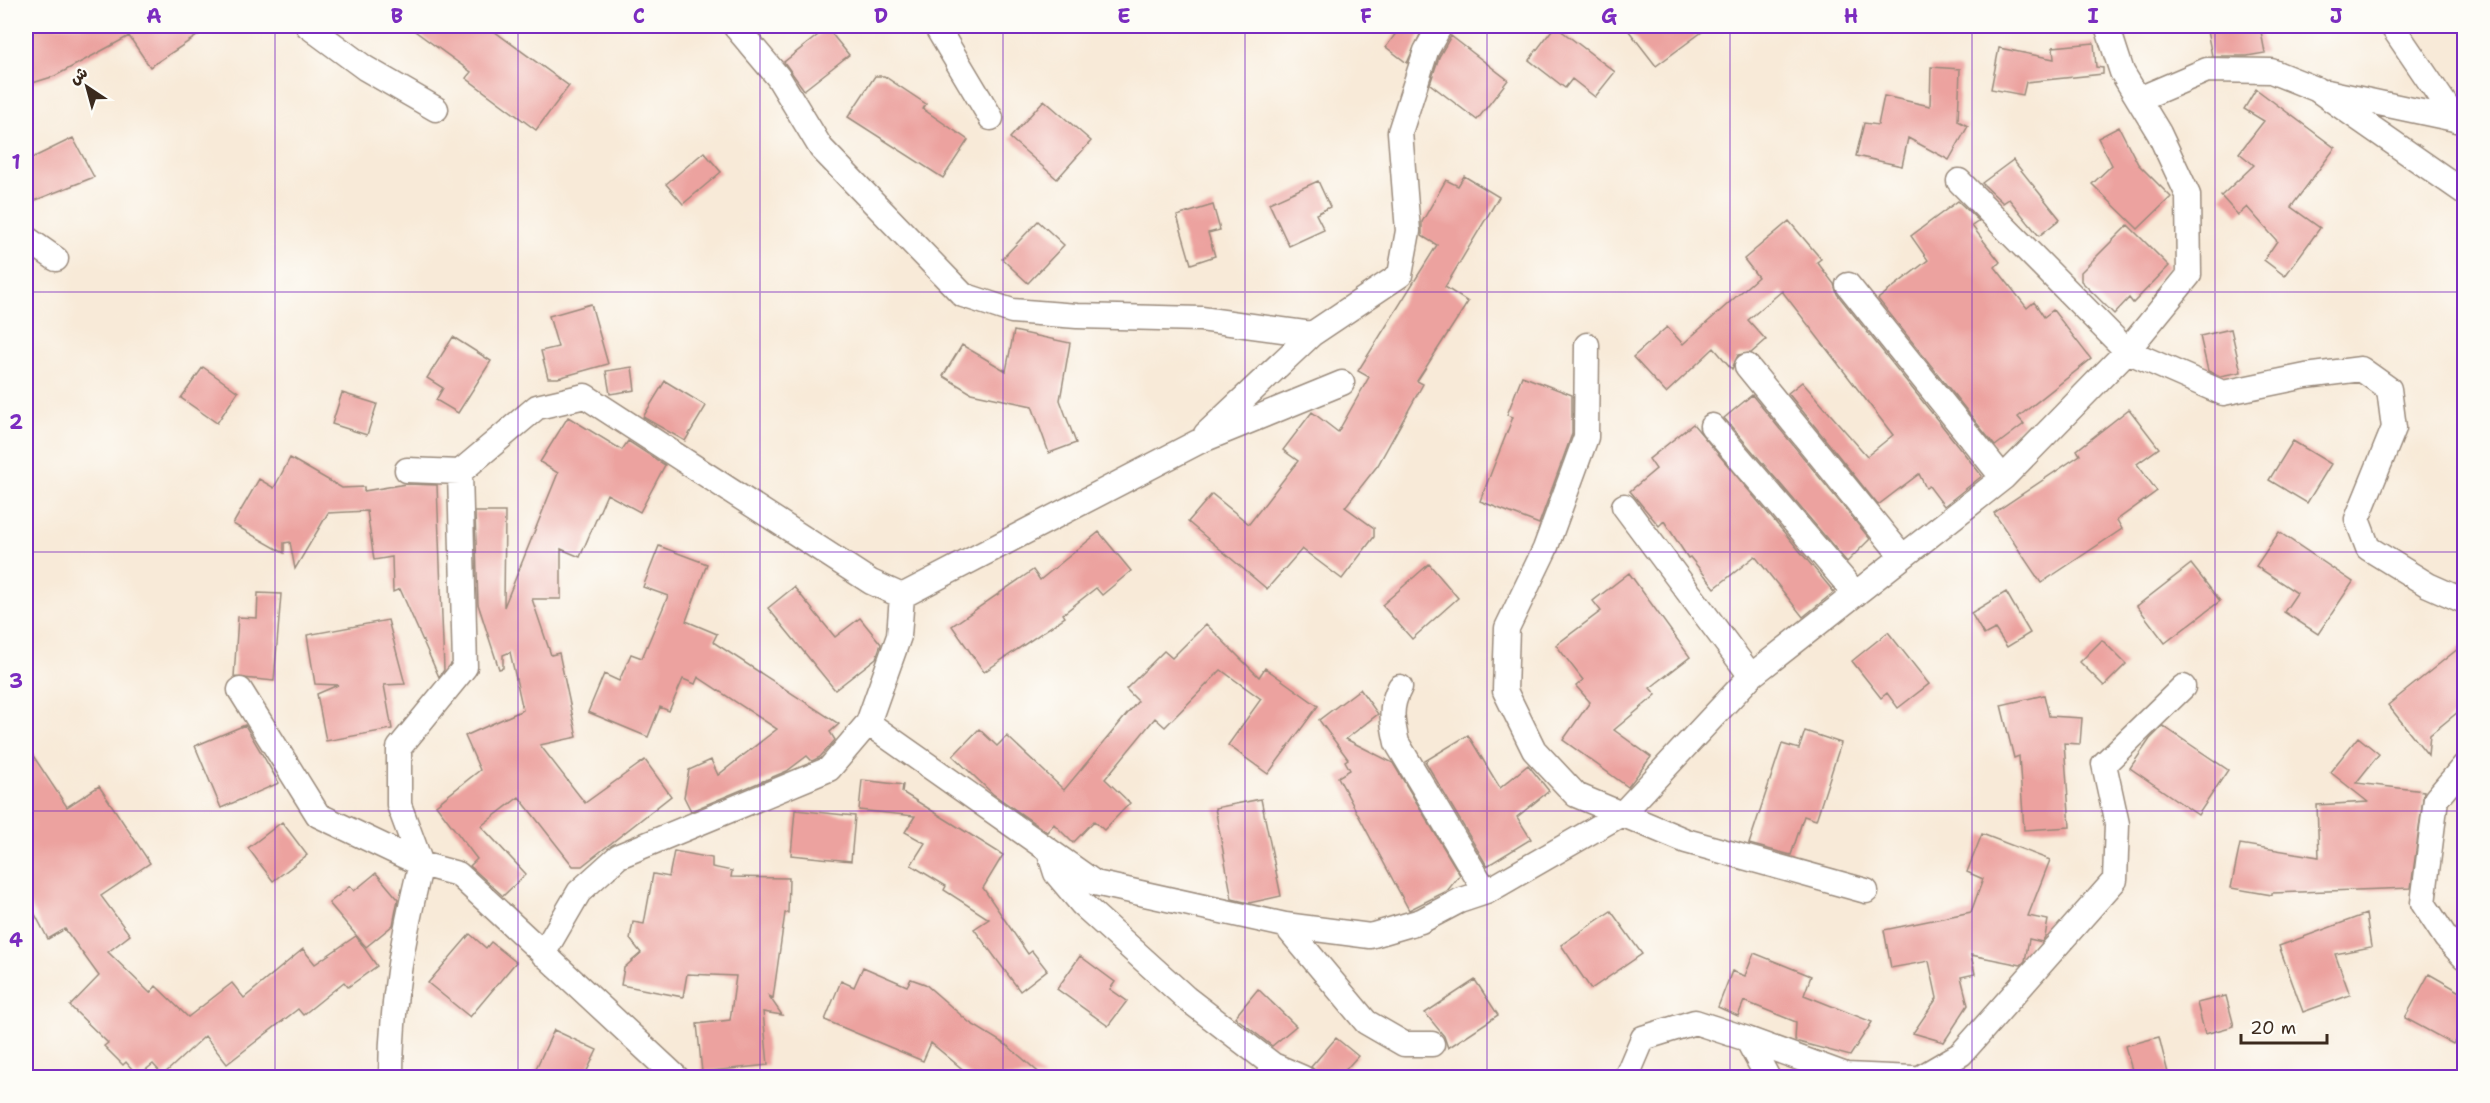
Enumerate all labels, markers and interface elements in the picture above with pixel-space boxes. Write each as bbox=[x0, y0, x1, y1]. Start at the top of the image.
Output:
text: A bbox=[146, 3, 162, 29]
text: B bbox=[391, 3, 403, 29]
text: C bbox=[633, 3, 645, 29]
text: D bbox=[874, 3, 888, 29]
text: E bbox=[1117, 3, 1131, 29]
text: F bbox=[1360, 3, 1372, 29]
text: G bbox=[1601, 3, 1617, 29]
text: H bbox=[1844, 3, 1858, 29]
text: I bbox=[2087, 3, 2099, 29]
text: J bbox=[2330, 3, 2343, 29]
north arrow bbox=[57, 57, 117, 117]
text: ش bbox=[65, 62, 92, 89]
text: 1 bbox=[11, 149, 21, 175]
text: 2 bbox=[9, 409, 23, 435]
text: 3 bbox=[9, 668, 23, 694]
text: 4 bbox=[9, 927, 23, 953]
scale bar bbox=[2241, 1007, 2326, 1045]
text: 20 m bbox=[2250, 1016, 2296, 1040]

